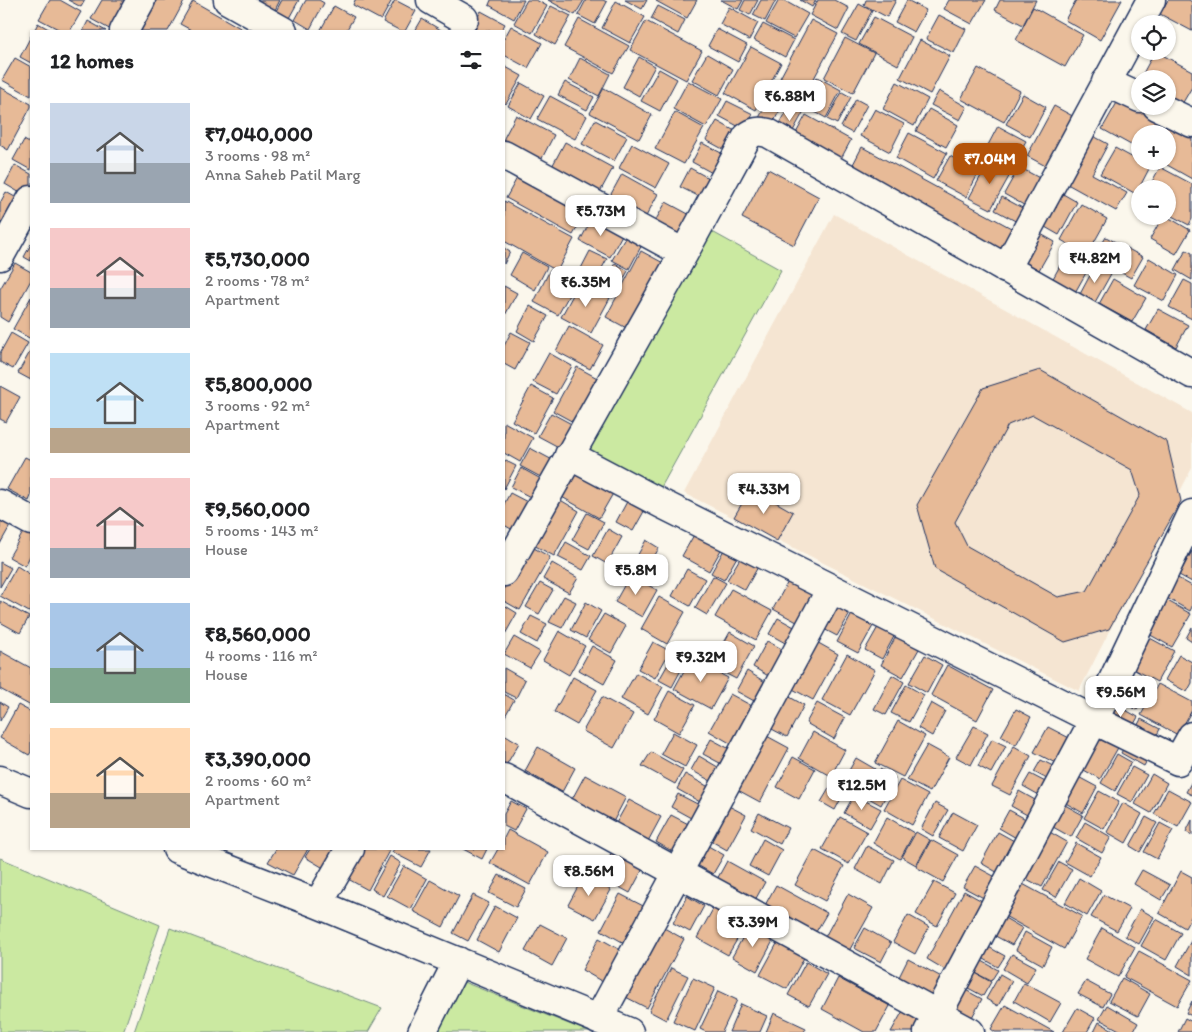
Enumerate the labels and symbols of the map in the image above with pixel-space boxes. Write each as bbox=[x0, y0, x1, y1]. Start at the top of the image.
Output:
pin: ₹6.88M bbox=[749, 80, 831, 122]
pin: ₹7.04M bbox=[949, 142, 1031, 185]
pin: ₹5.73M bbox=[560, 194, 642, 237]
pin: ₹4.82M bbox=[1054, 242, 1136, 284]
pin: ₹6.35M bbox=[545, 266, 627, 308]
pin: ₹4.33M bbox=[723, 472, 805, 515]
pin: ₹5.8M bbox=[601, 554, 671, 596]
pin: ₹9.32M bbox=[660, 640, 742, 683]
pin: ₹9.56M bbox=[1080, 676, 1162, 718]
pin: ₹12.5M bbox=[821, 768, 903, 811]
pin: ₹8.56M bbox=[548, 854, 630, 897]
pin: ₹3.39M bbox=[712, 906, 794, 948]

